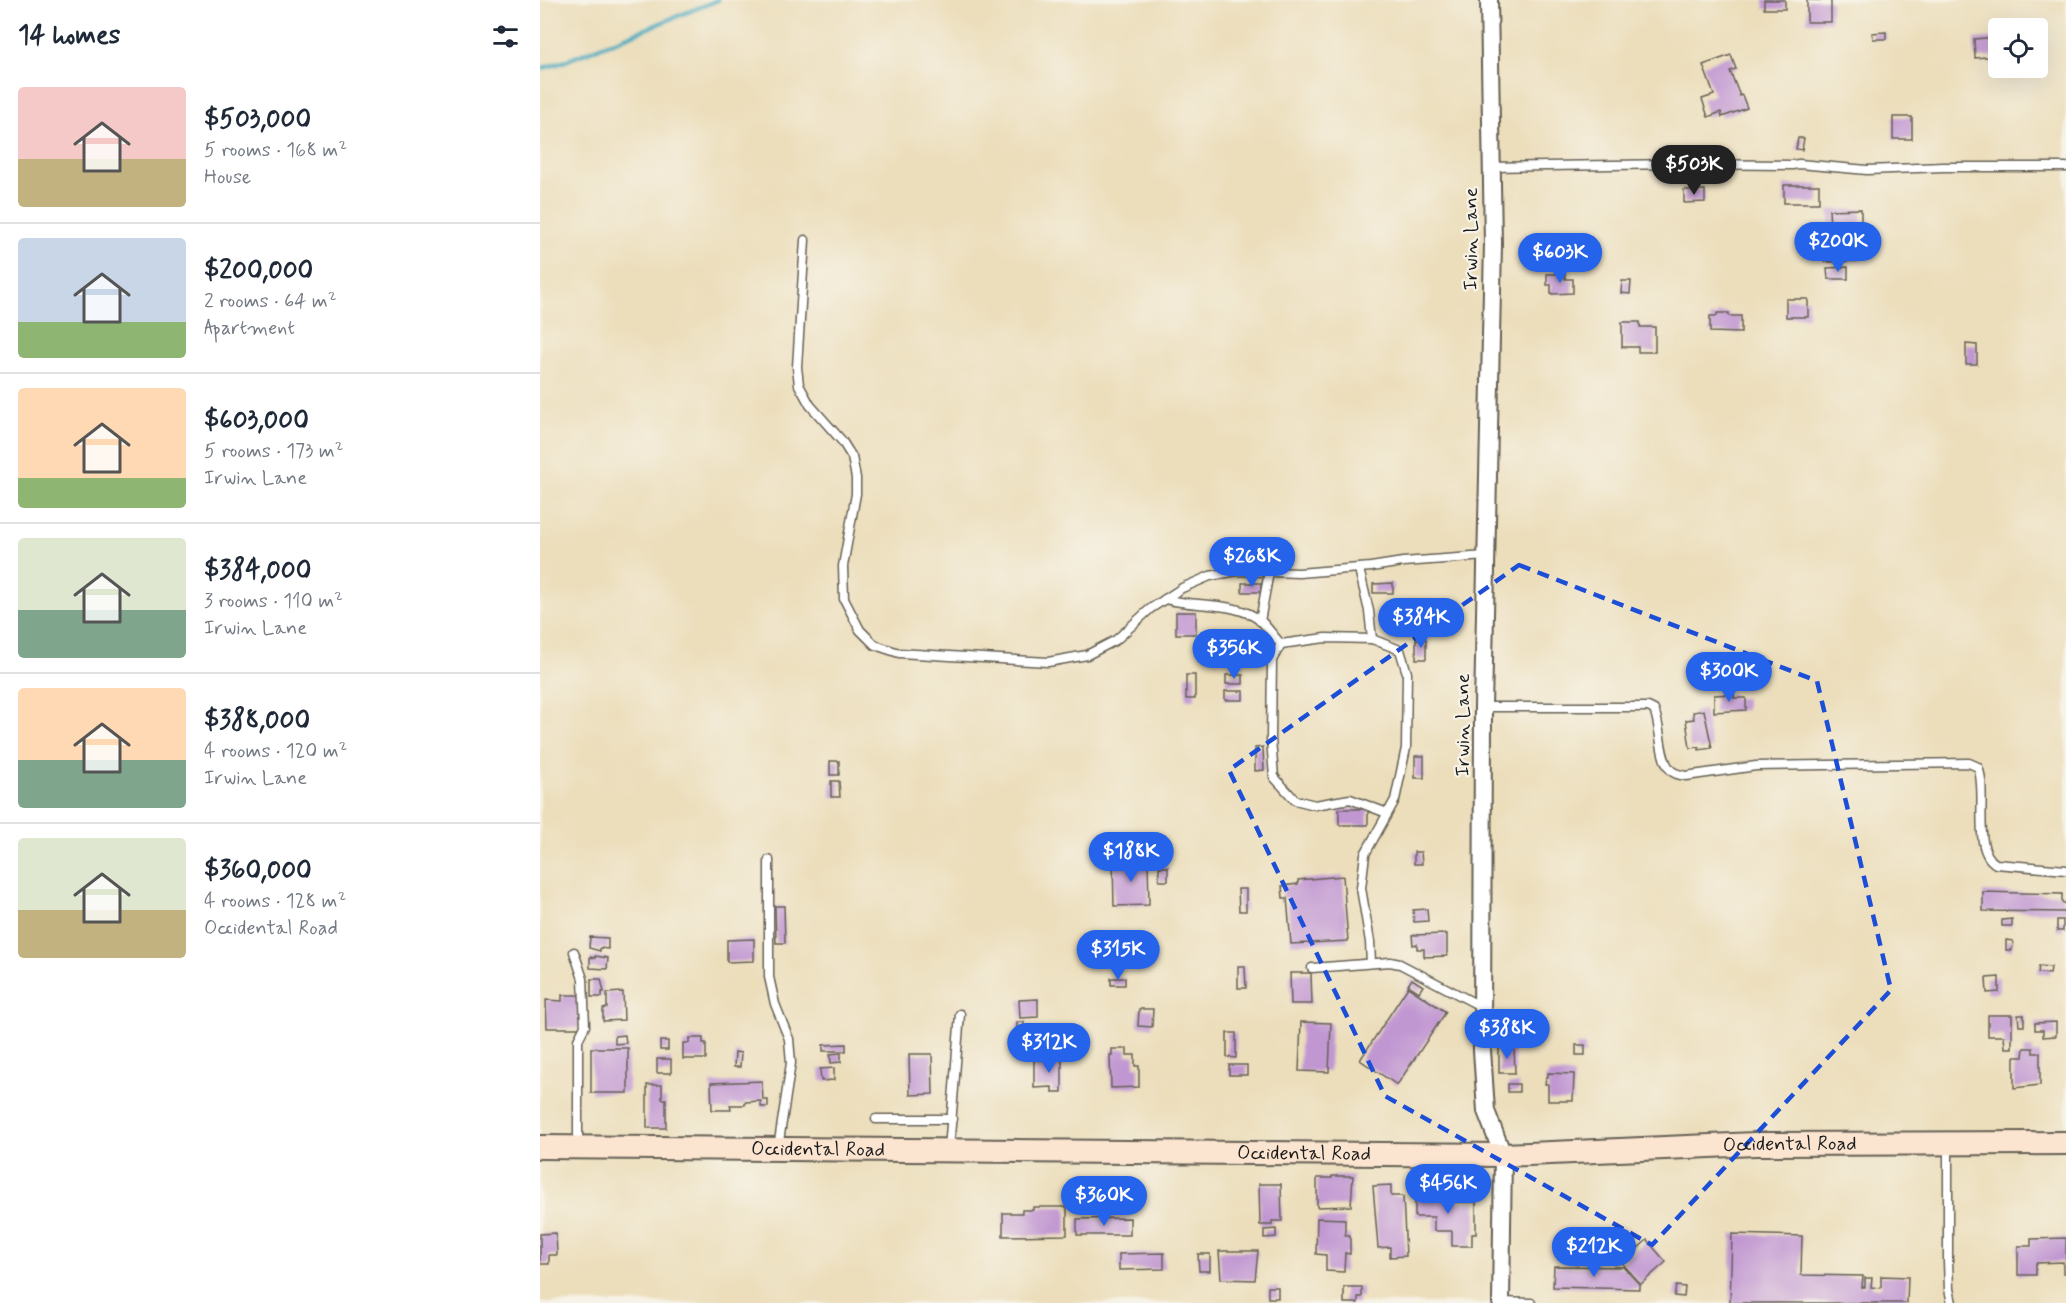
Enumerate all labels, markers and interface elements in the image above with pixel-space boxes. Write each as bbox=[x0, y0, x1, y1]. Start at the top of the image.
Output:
map controls bbox=[1988, 18, 2048, 78]
button: locate bbox=[1988, 18, 2048, 78]
text: 14 homes bbox=[18, 19, 120, 53]
icon: filters bbox=[489, 20, 522, 53]
text: $503,000 bbox=[204, 103, 311, 137]
icon: home bbox=[66, 111, 138, 183]
text: 5 rooms · 168 m² bbox=[204, 137, 347, 164]
pin: $503K bbox=[1652, 145, 1736, 196]
text: $503K bbox=[1665, 151, 1723, 178]
text: House bbox=[204, 164, 251, 191]
street label: Irwin Lane bbox=[1458, 187, 1485, 291]
pin: $200K bbox=[1796, 222, 1880, 273]
text: $200K bbox=[1808, 228, 1868, 255]
pin: $603K bbox=[1518, 233, 1602, 284]
text: $603K bbox=[1532, 239, 1588, 266]
text: $200,000 bbox=[204, 254, 313, 288]
icon: home bbox=[66, 262, 138, 334]
text: 2 rooms · 64 m² bbox=[204, 288, 337, 315]
text: Apartment bbox=[204, 315, 295, 342]
text: $603,000 bbox=[204, 404, 309, 438]
icon: home bbox=[66, 412, 138, 484]
text: 5 rooms · 173 m² bbox=[204, 438, 343, 465]
text: Irwin Lane bbox=[204, 465, 307, 492]
pin: $268K bbox=[1210, 537, 1294, 588]
text: $268K bbox=[1223, 543, 1281, 570]
text: $384,000 bbox=[204, 554, 311, 588]
icon: home bbox=[66, 562, 138, 634]
text: 3 rooms · 110 m² bbox=[204, 588, 343, 615]
pin: $384K bbox=[1379, 598, 1463, 649]
text: $384K bbox=[1392, 604, 1450, 631]
text: Irwin Lane bbox=[204, 615, 307, 642]
pin: $356K bbox=[1192, 629, 1276, 680]
text: $356K bbox=[1207, 635, 1262, 662]
pin: $300K bbox=[1687, 652, 1771, 703]
text: $300K bbox=[1700, 658, 1758, 685]
street label: Irwin Lane bbox=[1450, 673, 1477, 777]
text: $388,000 bbox=[204, 704, 310, 738]
icon: home bbox=[66, 712, 138, 784]
text: 4 rooms · 120 m² bbox=[204, 738, 347, 765]
text: Irwin Lane bbox=[204, 765, 307, 792]
pin: $188K bbox=[1089, 832, 1173, 883]
text: $188K bbox=[1103, 838, 1159, 865]
text: $360,000 bbox=[204, 854, 312, 888]
icon: home bbox=[66, 862, 138, 934]
text: 4 rooms · 128 m² bbox=[204, 888, 346, 915]
text: Occidental Road bbox=[204, 915, 338, 942]
pin: $315K bbox=[1076, 930, 1160, 981]
text: $315K bbox=[1091, 936, 1145, 963]
pin: $388K bbox=[1465, 1009, 1549, 1060]
text: $388K bbox=[1479, 1015, 1535, 1042]
pin: $312K bbox=[1007, 1023, 1091, 1074]
text: $312K bbox=[1021, 1029, 1077, 1056]
street label: Occidental Road bbox=[1722, 1130, 1857, 1159]
street label: Occidental Road bbox=[751, 1135, 885, 1163]
street label: Occidental Road bbox=[1237, 1139, 1371, 1167]
pin: $456K bbox=[1406, 1164, 1490, 1215]
text: $456K bbox=[1419, 1170, 1477, 1197]
pin: $360K bbox=[1062, 1176, 1146, 1227]
text: $360K bbox=[1075, 1182, 1133, 1209]
pin: $212K bbox=[1552, 1227, 1636, 1278]
text: $212K bbox=[1566, 1233, 1622, 1260]

